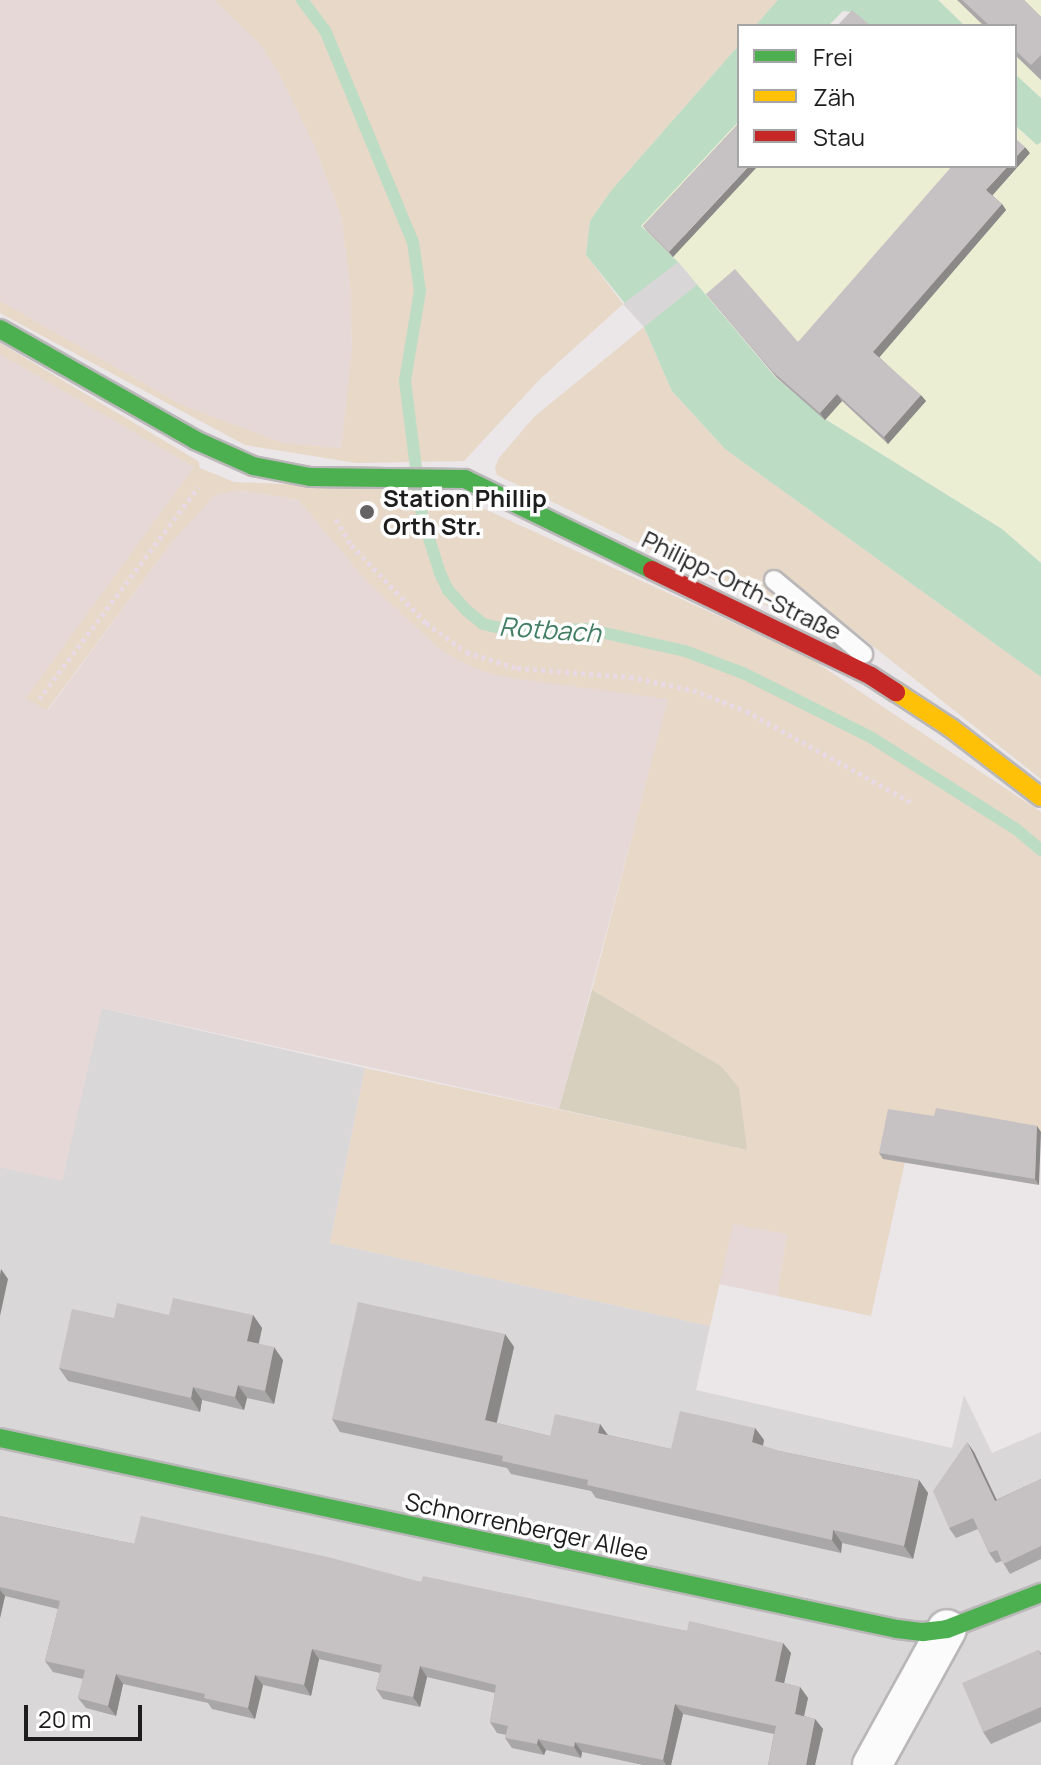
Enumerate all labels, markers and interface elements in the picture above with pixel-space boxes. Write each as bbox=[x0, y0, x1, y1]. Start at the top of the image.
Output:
legend bbox=[737, 24, 1017, 168]
text: Frei bbox=[813, 40, 853, 73]
text: Zäh bbox=[813, 80, 855, 113]
text: Stau bbox=[813, 120, 865, 153]
place label: Station Phillip Orth Str. bbox=[383, 484, 547, 540]
marker: Station Phillip Orth Str. bbox=[358, 503, 376, 521]
street label: Philipp-Orth-Straße bbox=[638, 524, 846, 646]
water label: Rotbach bbox=[498, 611, 602, 649]
street label: Schnorrenberger Allee bbox=[403, 1486, 651, 1566]
scale bar bbox=[28, 1689, 146, 1739]
text: 20 m bbox=[38, 1702, 91, 1735]

